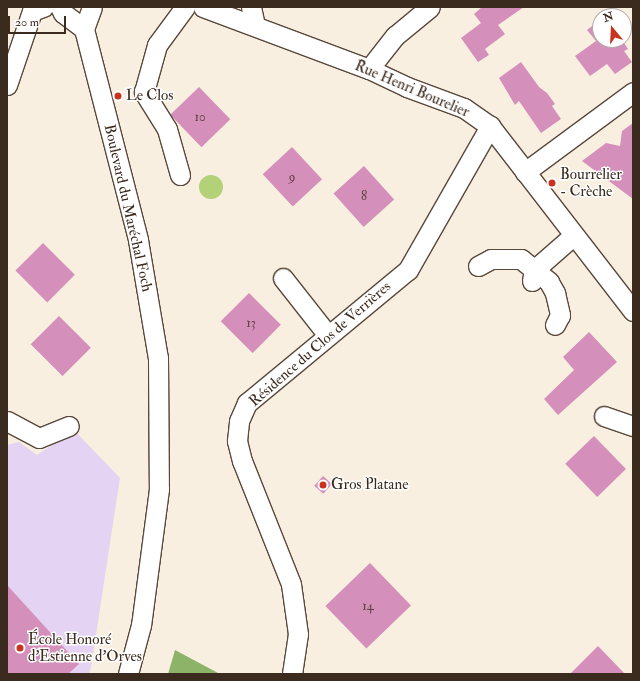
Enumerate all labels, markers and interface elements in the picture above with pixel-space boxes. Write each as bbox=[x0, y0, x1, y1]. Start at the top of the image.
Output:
scale bar bbox=[10, 8, 68, 34]
north arrow bbox=[592, 8, 632, 48]
text: N bbox=[602, 9, 615, 25]
text: 20 m bbox=[15, 15, 39, 30]
street label: Rue Henri Bourelier bbox=[352, 57, 472, 121]
place label: Le Clos bbox=[126, 87, 173, 105]
marker: Le Clos bbox=[113, 91, 123, 101]
house number: 10 bbox=[194, 109, 206, 125]
street label: Boulevard du Maréchal Foch bbox=[100, 122, 156, 294]
place label: Bourrelier - Crèche bbox=[560, 165, 622, 200]
house number: 9 bbox=[289, 169, 295, 185]
marker: Bourrelier - Crèche bbox=[547, 178, 557, 188]
house number: 8 bbox=[361, 188, 367, 204]
street label: Résidence du Clos de Verrières bbox=[245, 277, 395, 411]
house number: 13 bbox=[246, 315, 256, 331]
place label: Gros Platane bbox=[331, 476, 408, 494]
marker: Gros Platane bbox=[318, 480, 328, 490]
house number: 14 bbox=[362, 598, 374, 614]
place label: École Honoré d'Estienne d'Orves bbox=[28, 630, 142, 665]
marker: École Honoré d'Estienne d'Orves bbox=[15, 643, 25, 653]

